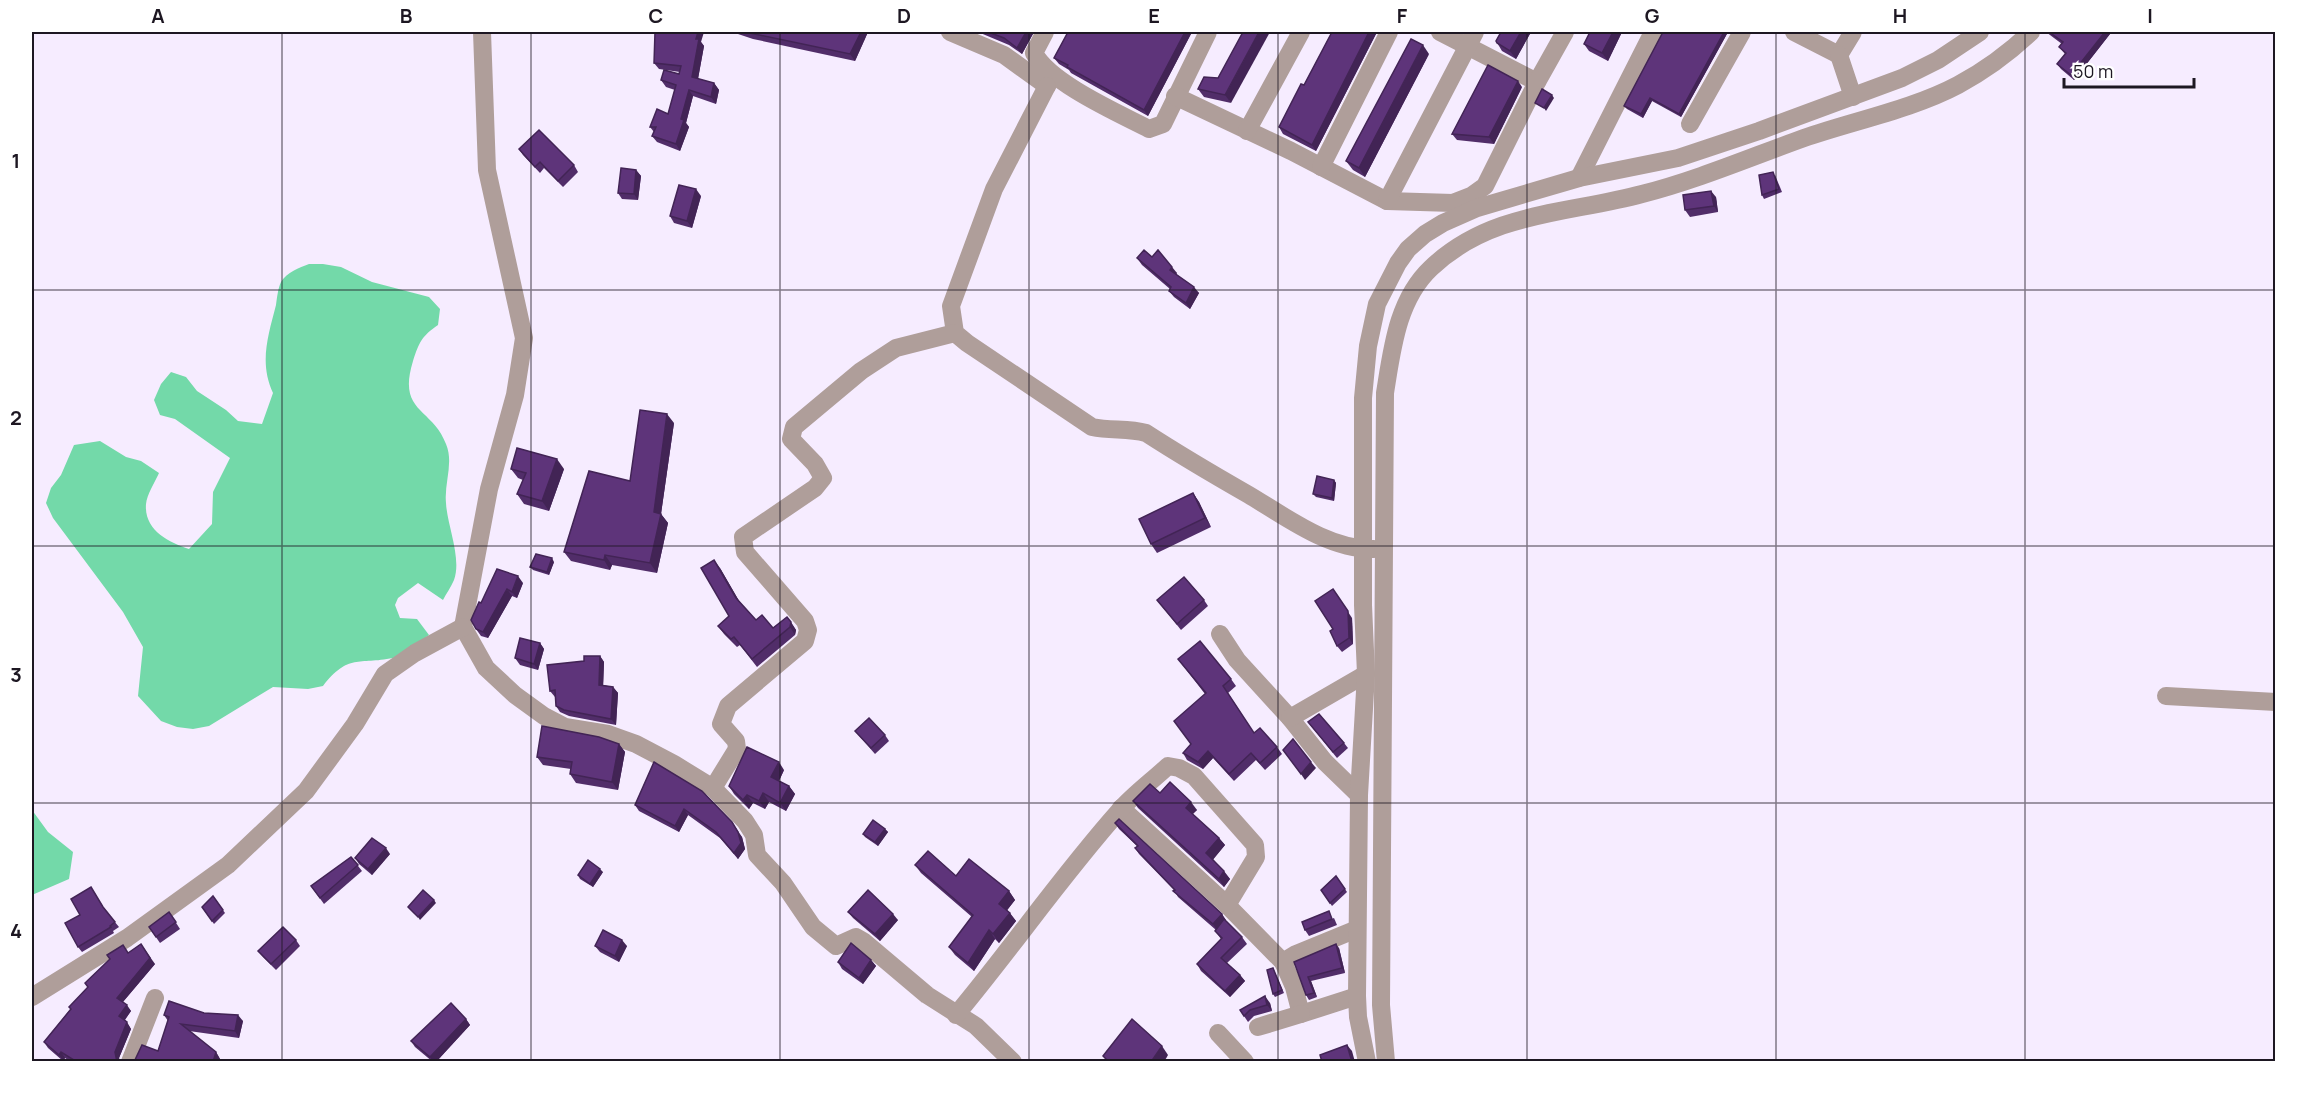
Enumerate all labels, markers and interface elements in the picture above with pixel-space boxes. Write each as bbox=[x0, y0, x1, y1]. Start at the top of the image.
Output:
text: A bbox=[151, 2, 165, 29]
text: B bbox=[400, 2, 413, 29]
text: C bbox=[649, 2, 663, 29]
text: D bbox=[897, 2, 911, 29]
text: E bbox=[1148, 2, 1160, 29]
text: F bbox=[1397, 2, 1408, 29]
text: G bbox=[1645, 2, 1660, 29]
text: H bbox=[1893, 2, 1907, 29]
text: I bbox=[2147, 2, 2153, 29]
scale bar bbox=[2064, 51, 2194, 89]
text: 50 m bbox=[2073, 59, 2113, 83]
text: 1 bbox=[12, 147, 20, 174]
text: 2 bbox=[10, 404, 22, 431]
text: 3 bbox=[10, 661, 22, 688]
text: 4 bbox=[10, 917, 22, 944]

